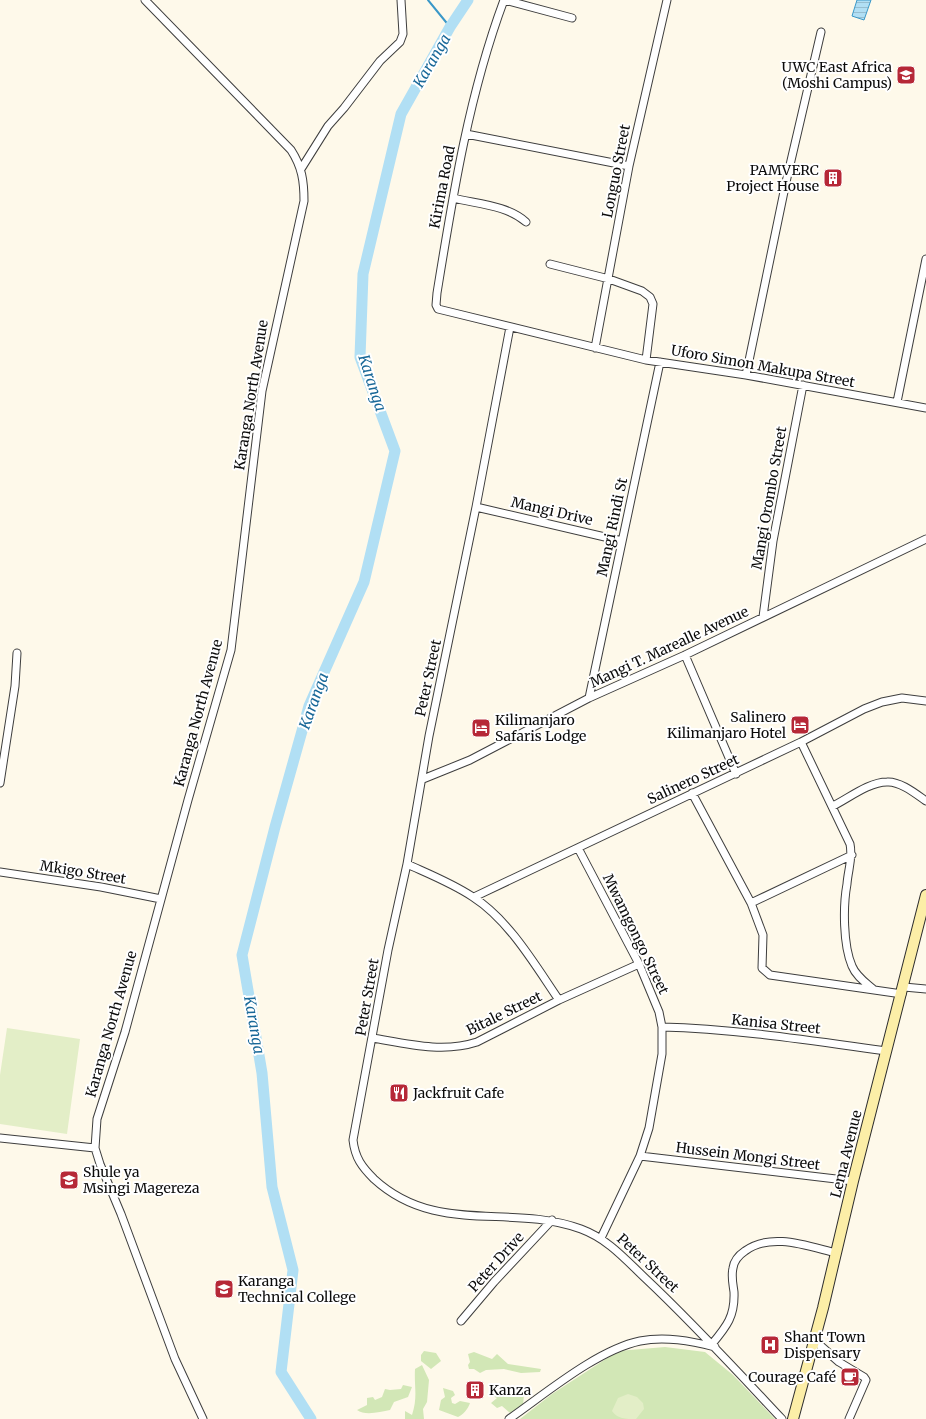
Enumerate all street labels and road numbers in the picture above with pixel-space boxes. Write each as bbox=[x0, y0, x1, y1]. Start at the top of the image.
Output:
street label: Longuo Street bbox=[598, 122, 634, 219]
street label: Kirima Road bbox=[425, 143, 459, 230]
street label: Karanga North Avenue bbox=[230, 319, 272, 471]
street label: Uforo Simon Makupa Street bbox=[670, 341, 857, 391]
street label: Mangi Orombo Street bbox=[748, 424, 791, 571]
street label: Mangi Rindi St bbox=[593, 475, 631, 578]
street label: Mangi Drive bbox=[509, 493, 595, 529]
street label: Mangi T. Marealle Avenue bbox=[587, 602, 751, 692]
street label: Karanga North Avenue bbox=[170, 637, 226, 789]
street label: Peter Street bbox=[411, 637, 445, 718]
street label: Salinero Street bbox=[644, 750, 742, 808]
street label: Mkigo Street bbox=[39, 856, 128, 888]
street label: Mwamgongo Street bbox=[599, 871, 673, 998]
street label: Karanga North Avenue bbox=[81, 949, 141, 1099]
street label: Peter Street bbox=[351, 956, 383, 1037]
street label: Bitale Street bbox=[463, 987, 545, 1039]
street label: Kanisa Street bbox=[731, 1010, 822, 1038]
street label: Lema Avenue bbox=[826, 1108, 866, 1200]
street label: Hussein Mongi Street bbox=[675, 1138, 822, 1174]
street label: Peter Drive bbox=[464, 1228, 528, 1296]
street label: Peter Street bbox=[613, 1230, 683, 1297]

